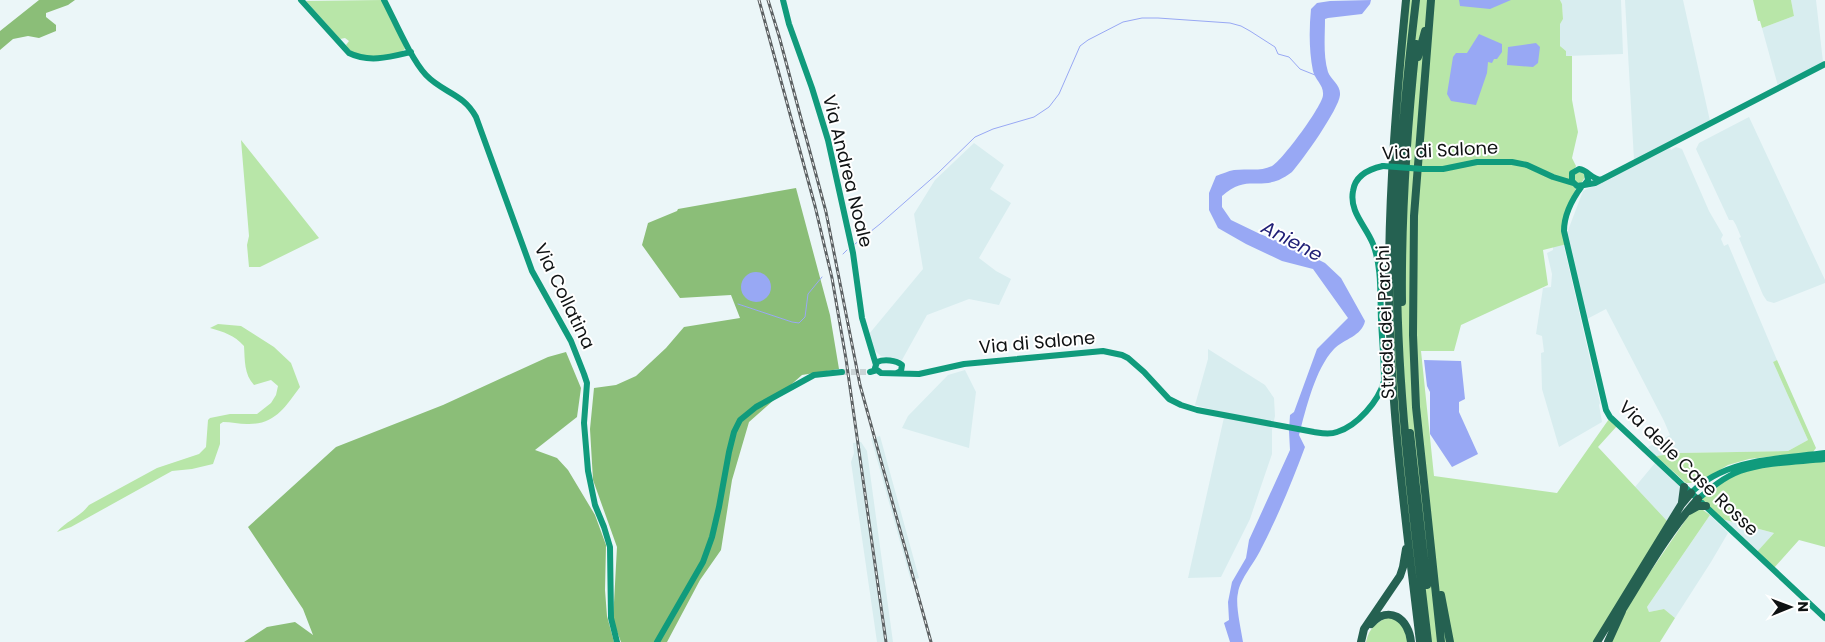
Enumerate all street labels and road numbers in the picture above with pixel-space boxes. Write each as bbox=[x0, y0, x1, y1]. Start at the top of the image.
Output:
street label: Via Andrea Noale bbox=[817, 92, 879, 250]
street label: Via di Salone bbox=[1381, 134, 1499, 166]
street label: Via Collatina bbox=[529, 239, 601, 353]
street label: Strada dei Parchi bbox=[1370, 245, 1400, 399]
street label: Via di Salone bbox=[978, 324, 1096, 360]
street label: Via delle Case Rosse bbox=[1614, 395, 1764, 541]

